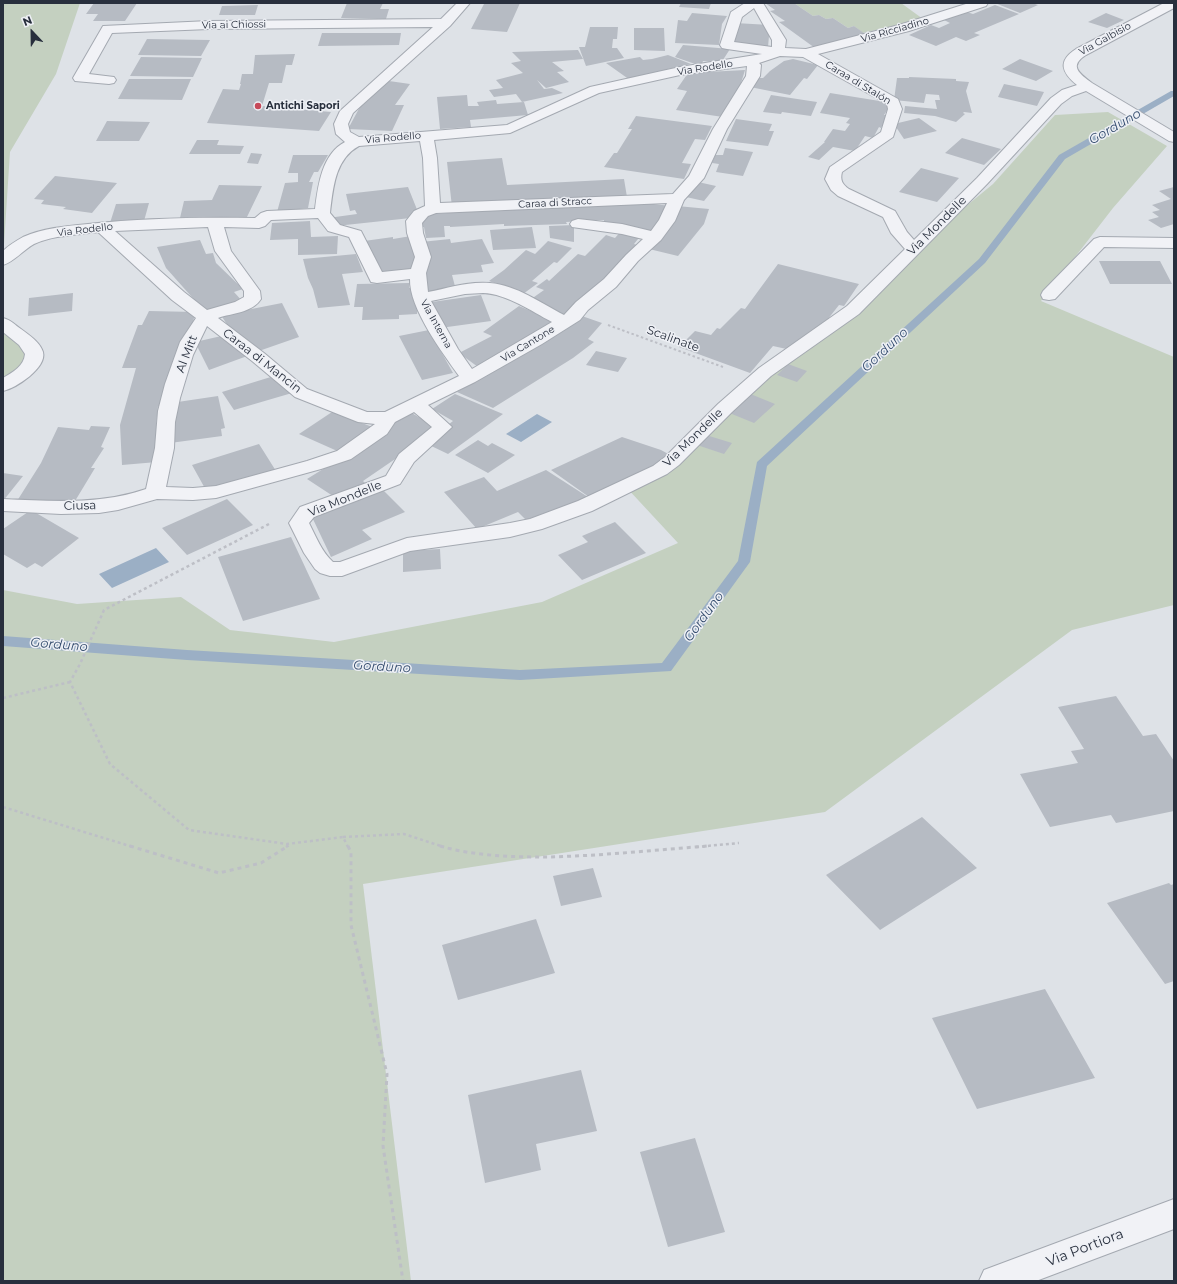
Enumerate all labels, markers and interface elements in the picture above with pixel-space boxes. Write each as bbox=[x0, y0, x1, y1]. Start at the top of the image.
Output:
north arrow bbox=[12, 12, 52, 52]
text: N bbox=[21, 13, 34, 29]
street label: Via Ricciadino bbox=[860, 15, 930, 45]
street label: Via ai Chiossi bbox=[202, 18, 266, 32]
street label: Via Galbisio bbox=[1077, 20, 1133, 58]
street label: Via Rodello bbox=[676, 58, 734, 78]
street label: Caraa di Stalón bbox=[823, 59, 893, 107]
place label: Antichi Sapori bbox=[266, 100, 340, 112]
marker: Antichi Sapori bbox=[253, 101, 263, 111]
water label: Gorduno bbox=[1086, 106, 1144, 148]
street label: Via Rodello bbox=[365, 130, 421, 146]
street label: Via Mondelle bbox=[904, 193, 970, 259]
street label: Caraa di Stracc bbox=[518, 195, 592, 211]
street label: Via Rodello bbox=[56, 221, 114, 239]
street label: Via Interna bbox=[418, 297, 454, 351]
street label: Via Cantone bbox=[499, 323, 557, 365]
street label: Scalinate bbox=[645, 323, 701, 355]
water label: Gorduno bbox=[859, 325, 911, 375]
street label: Caraa di Mancin bbox=[220, 326, 304, 396]
street label: Al Mitt bbox=[173, 333, 201, 375]
street label: Via Mondelle bbox=[660, 406, 726, 470]
street label: Via Mondelle bbox=[306, 478, 384, 520]
street label: Ciusa bbox=[64, 499, 96, 513]
water label: Gorduno bbox=[681, 589, 727, 645]
water label: Gorduno bbox=[30, 635, 88, 655]
water label: Gorduno bbox=[353, 658, 411, 676]
street label: Via Portiora bbox=[1044, 1226, 1126, 1270]

